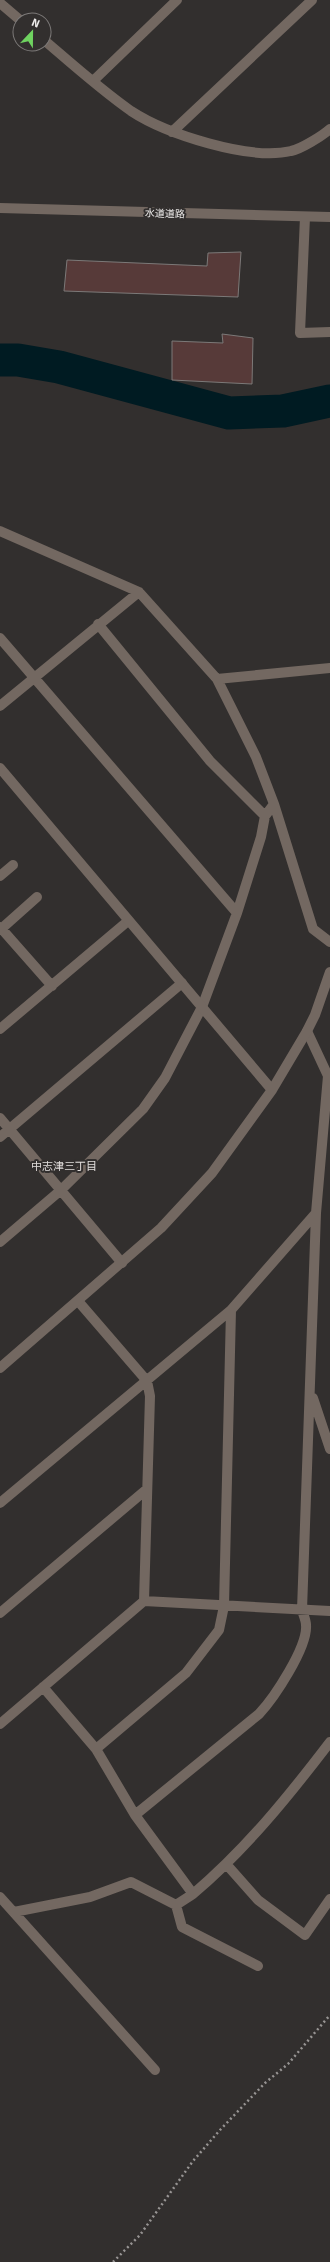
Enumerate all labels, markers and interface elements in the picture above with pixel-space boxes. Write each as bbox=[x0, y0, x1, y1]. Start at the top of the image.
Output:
north arrow bbox=[12, 12, 52, 52]
text: N bbox=[30, 16, 42, 31]
street label: 水道道路 bbox=[145, 207, 185, 221]
district label: 中志津三丁目 bbox=[31, 1160, 97, 1173]

